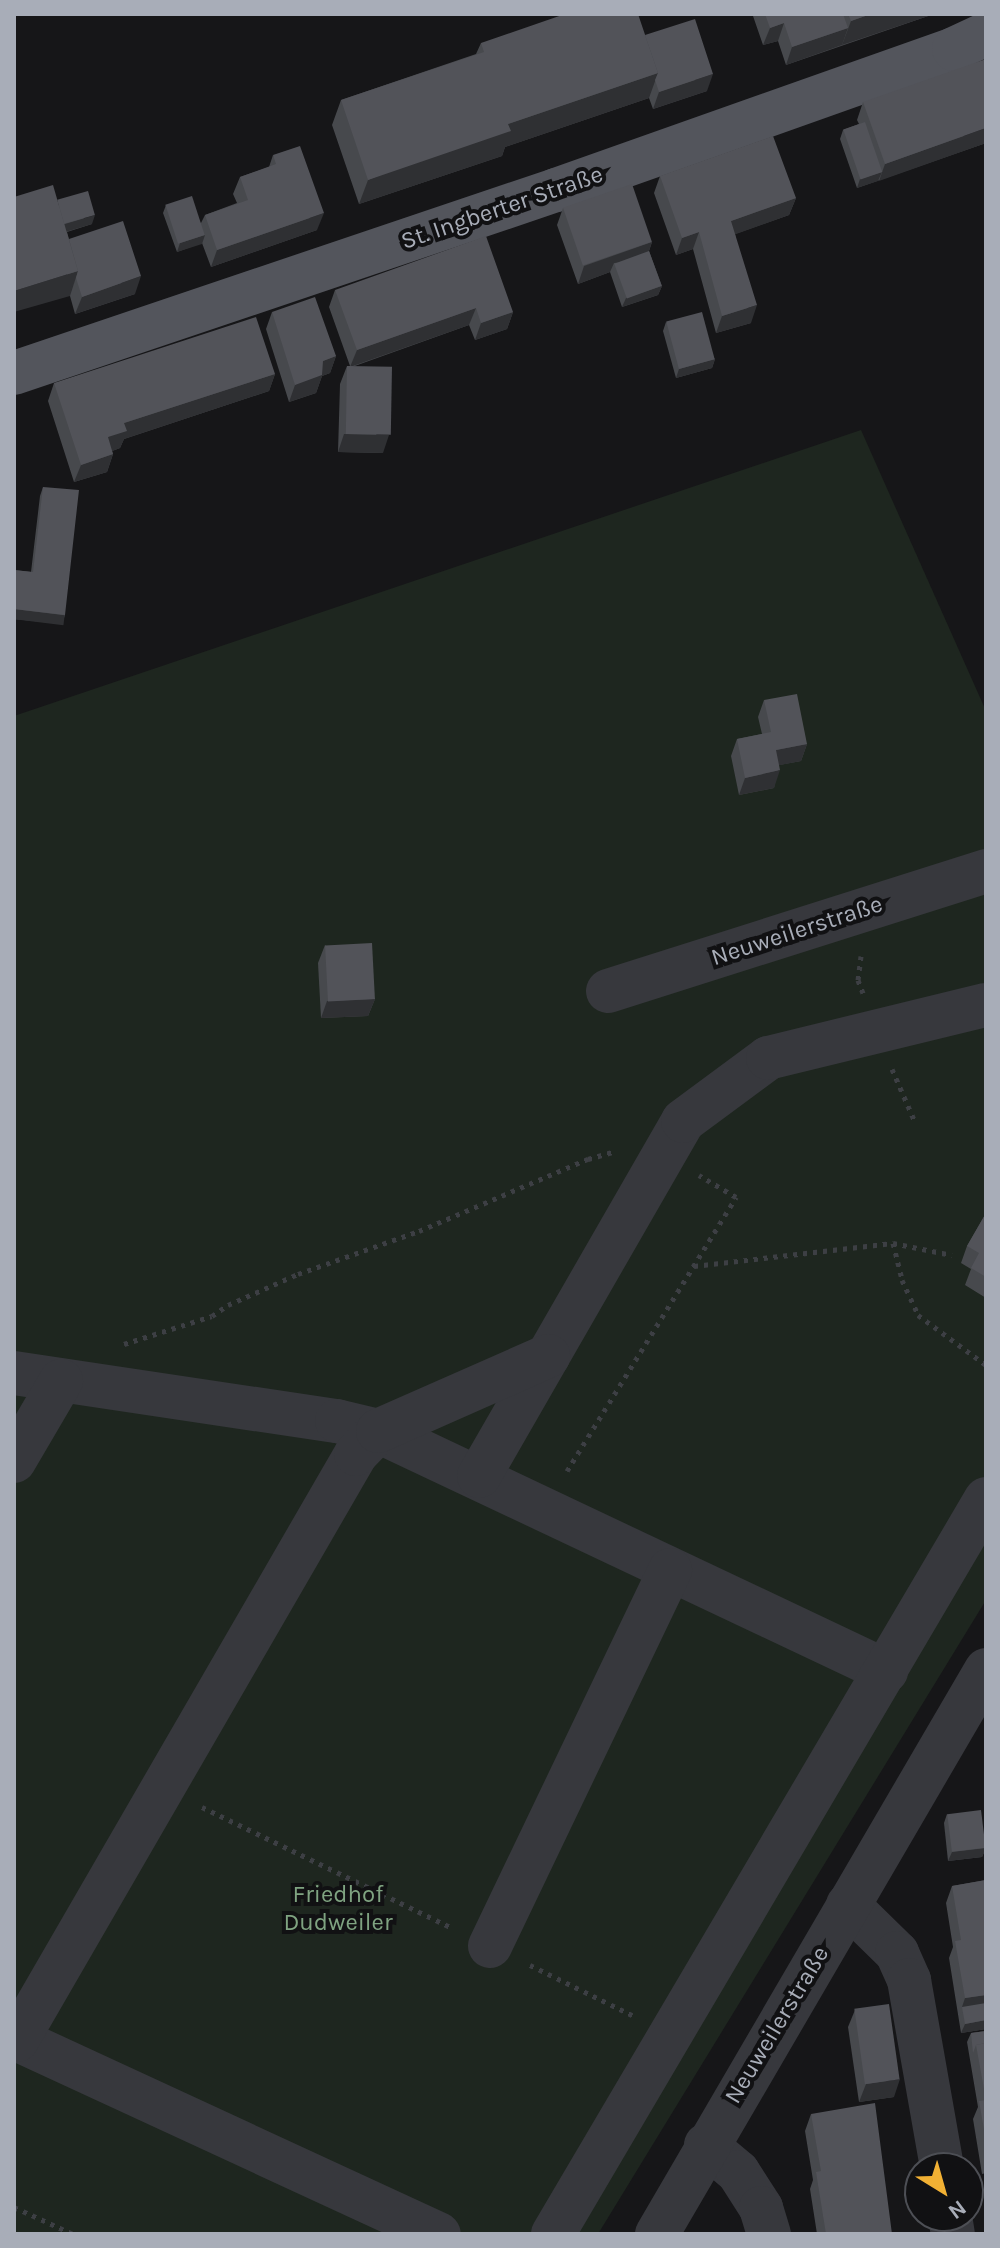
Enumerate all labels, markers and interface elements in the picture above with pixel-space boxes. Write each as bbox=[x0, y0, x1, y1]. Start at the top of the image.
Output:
street label: St. Ingberter Straße bbox=[397, 160, 607, 256]
street label: Neuweilerstraße bbox=[708, 890, 886, 972]
park label: Friedhof Dudweiler bbox=[283, 1881, 393, 1937]
street label: Neuweilerstraße bbox=[719, 1941, 835, 2109]
north arrow bbox=[904, 2152, 984, 2232]
text: N bbox=[943, 2194, 971, 2225]

